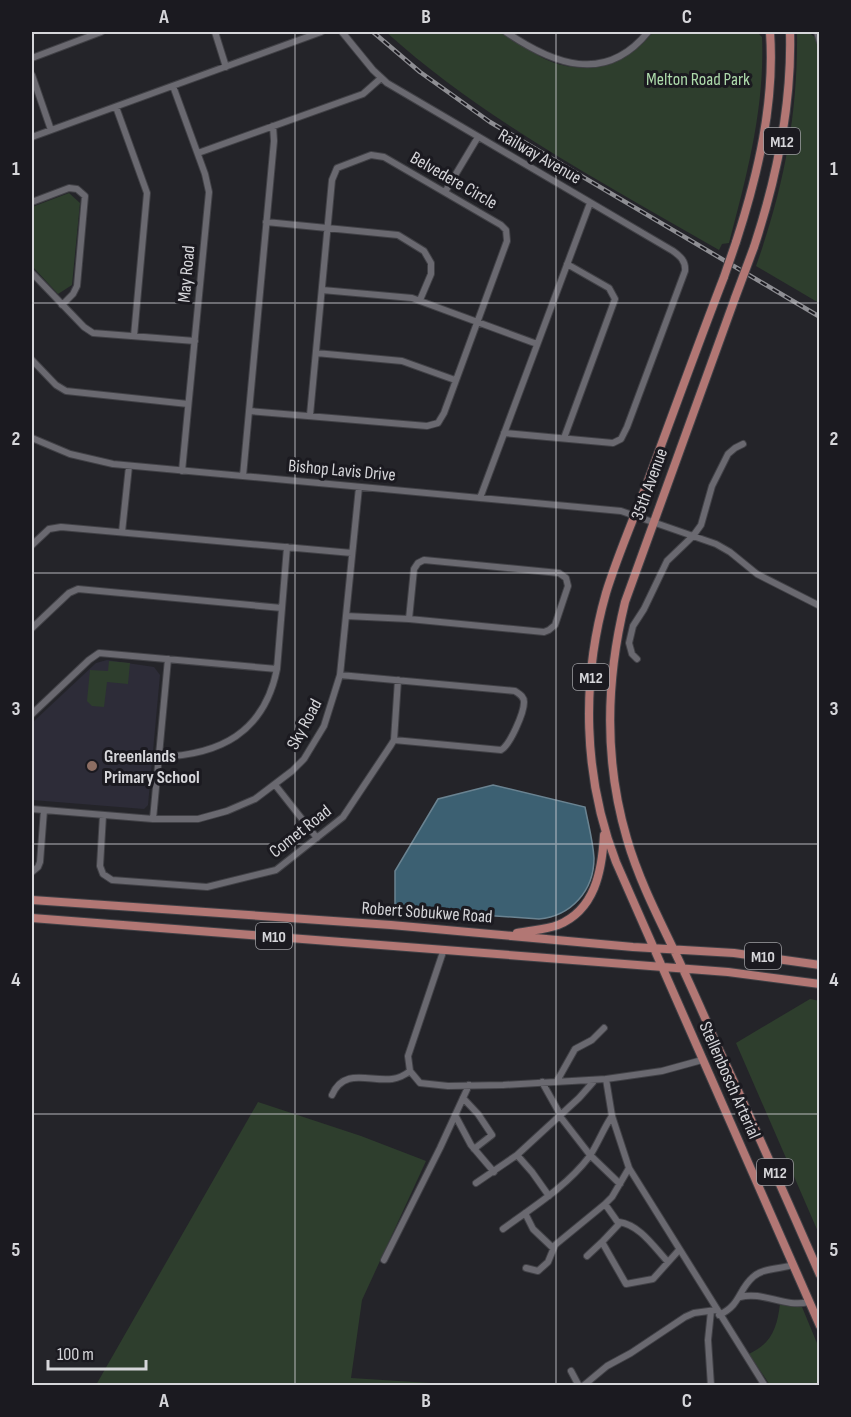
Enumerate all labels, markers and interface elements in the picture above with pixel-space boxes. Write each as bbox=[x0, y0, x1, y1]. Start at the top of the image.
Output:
text: A bbox=[158, 5, 169, 29]
text: B bbox=[421, 5, 431, 29]
text: C bbox=[682, 5, 692, 29]
park label: Melton Road Park bbox=[646, 69, 750, 90]
street label: Railway Avenue bbox=[495, 124, 585, 189]
road number: M12 bbox=[764, 128, 800, 154]
street label: Belvedere Circle bbox=[406, 147, 501, 214]
text: 1 bbox=[12, 157, 20, 181]
text: 1 bbox=[830, 157, 838, 181]
street label: May Road bbox=[174, 245, 199, 303]
text: 2 bbox=[12, 427, 20, 451]
text: 2 bbox=[830, 427, 838, 451]
street label: 35th Avenue bbox=[627, 445, 672, 523]
street label: Bishop Lavis Drive bbox=[287, 455, 397, 486]
road number: M12 bbox=[573, 664, 609, 690]
street label: Sky Road bbox=[282, 695, 326, 753]
text: 3 bbox=[12, 697, 21, 721]
text: 3 bbox=[830, 697, 839, 721]
place label: Greenlands Primary School bbox=[104, 746, 200, 788]
marker: Greenlands Primary School bbox=[85, 759, 99, 773]
street label: Comet Road bbox=[265, 801, 336, 862]
street label: Robert Sobukwe Road bbox=[361, 897, 493, 928]
road number: M10 bbox=[256, 923, 292, 949]
road number: M10 bbox=[745, 943, 781, 969]
text: 4 bbox=[11, 968, 21, 992]
text: 4 bbox=[829, 968, 839, 992]
street label: Stellenbosch Arterial bbox=[694, 1018, 765, 1142]
road number: M12 bbox=[757, 1159, 793, 1185]
text: 5 bbox=[12, 1238, 21, 1262]
text: 5 bbox=[830, 1238, 839, 1262]
scale bar bbox=[48, 1333, 146, 1371]
text: 100 m bbox=[57, 1344, 94, 1365]
text: A bbox=[158, 1389, 169, 1413]
text: B bbox=[421, 1389, 431, 1413]
text: C bbox=[682, 1389, 692, 1413]

